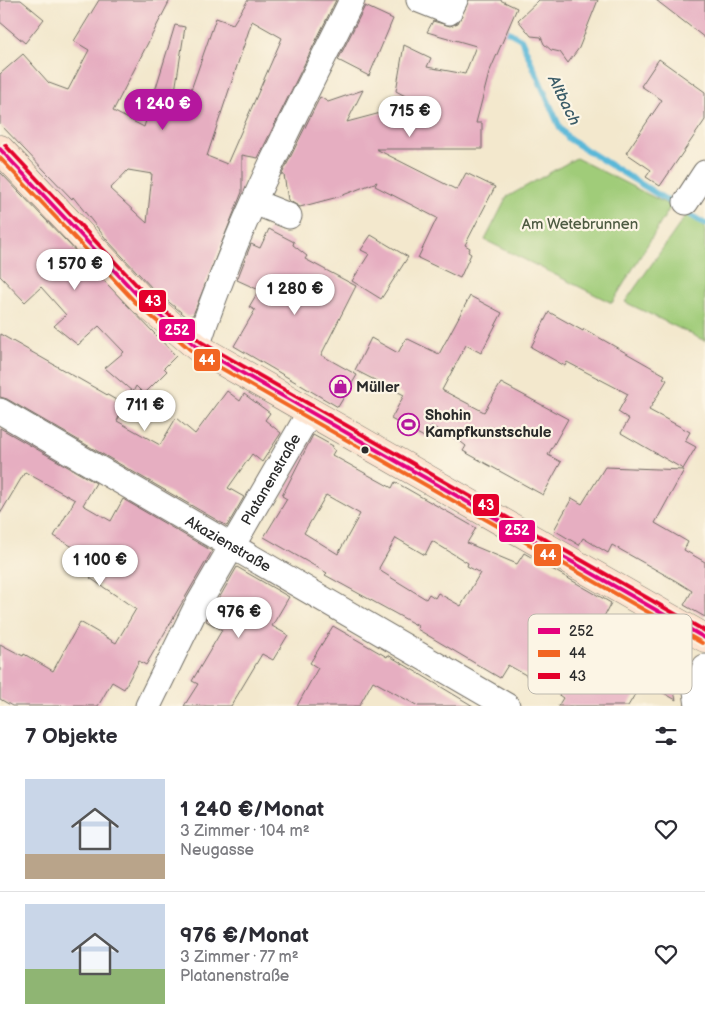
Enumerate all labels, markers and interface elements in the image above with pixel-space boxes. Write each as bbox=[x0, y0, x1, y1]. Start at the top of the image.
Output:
water label: Altbach bbox=[543, 71, 584, 129]
pin: 1 240 € bbox=[117, 88, 209, 131]
text: 1 240 € bbox=[135, 95, 191, 114]
pin: 715 € bbox=[375, 96, 445, 138]
text: 715 € bbox=[389, 102, 431, 121]
park label: Am Wetebrunnen bbox=[522, 215, 638, 234]
pin: 1 570 € bbox=[29, 248, 121, 291]
text: 1 570 € bbox=[47, 255, 103, 274]
pin: 1 280 € bbox=[249, 274, 341, 316]
text: 1 280 € bbox=[267, 280, 323, 299]
line badge: 43 bbox=[138, 289, 167, 313]
text: 43 bbox=[145, 293, 161, 310]
line badge: 252 bbox=[158, 318, 196, 342]
text: 252 bbox=[165, 322, 190, 339]
line badge: 44 bbox=[193, 348, 221, 372]
text: 44 bbox=[199, 352, 216, 369]
shop icon: Müller bbox=[328, 375, 352, 399]
place label: Müller bbox=[356, 378, 401, 397]
pin: 711 € bbox=[110, 390, 180, 432]
text: 711 € bbox=[126, 396, 164, 415]
place label: Shohin Kampfkunstschule bbox=[425, 406, 552, 442]
sports icon: Shohin Kampfkunstschule bbox=[397, 412, 421, 436]
street label: Platanenstraße bbox=[237, 430, 305, 529]
unlabelled marker bbox=[360, 445, 370, 455]
line badge: 43 bbox=[472, 493, 500, 517]
text: 43 bbox=[478, 497, 494, 514]
street label: Akazienstraße bbox=[182, 512, 274, 577]
line badge: 252 bbox=[498, 519, 536, 543]
text: 252 bbox=[505, 522, 530, 539]
line badge: 44 bbox=[533, 543, 562, 567]
pin: 1 100 € bbox=[54, 544, 146, 587]
text: 44 bbox=[540, 547, 557, 564]
text: 1 100 € bbox=[73, 551, 127, 570]
pin: 976 € bbox=[204, 596, 274, 639]
text: 976 € bbox=[217, 603, 261, 622]
legend bbox=[528, 614, 692, 694]
text: 252 bbox=[569, 623, 594, 640]
text: 44 bbox=[569, 645, 587, 662]
text: 43 bbox=[569, 668, 586, 685]
icon: filters bbox=[652, 722, 680, 750]
text: 7 Objekte bbox=[25, 724, 118, 749]
text: 1 240 €/Monat bbox=[180, 797, 324, 822]
icon: home bbox=[65, 799, 125, 859]
icon: heart bbox=[652, 815, 680, 843]
text: 3 Zimmer · 104 m² bbox=[180, 822, 310, 841]
text: Neugasse bbox=[180, 841, 254, 860]
text: 976 €/Monat bbox=[180, 923, 309, 948]
icon: home bbox=[65, 924, 125, 984]
icon: heart bbox=[652, 940, 680, 968]
text: 3 Zimmer · 77 m² bbox=[180, 948, 299, 967]
text: Platanenstraße bbox=[180, 967, 289, 986]

